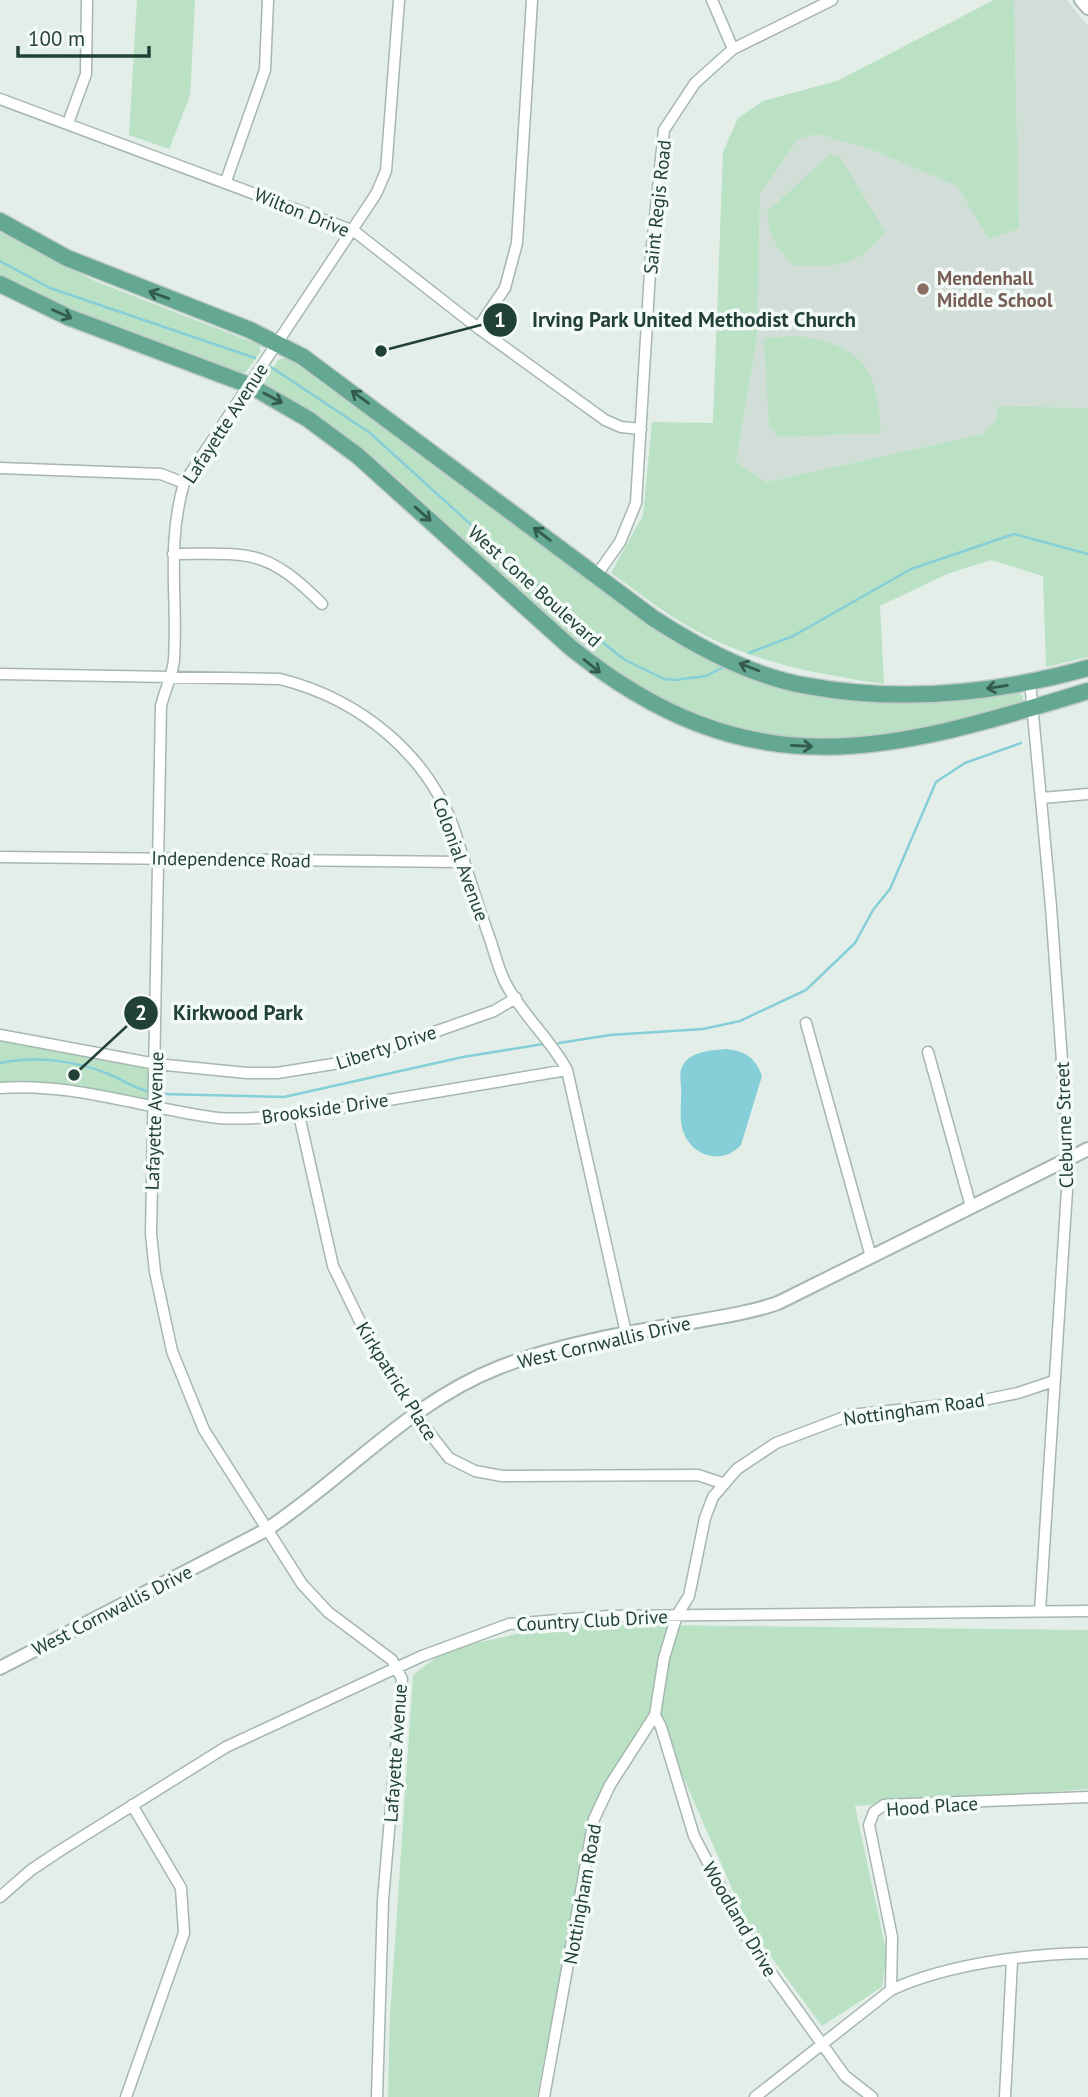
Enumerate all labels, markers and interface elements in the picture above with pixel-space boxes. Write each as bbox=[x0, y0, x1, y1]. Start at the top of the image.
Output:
scale bar bbox=[18, 14, 149, 58]
text: 100 m bbox=[28, 25, 85, 52]
street label: Saint Regis Road bbox=[638, 139, 676, 275]
street label: Wilton Drive bbox=[251, 182, 353, 242]
place label: Mendenhall Middle School bbox=[937, 266, 1053, 312]
marker: Mendenhall Middle School bbox=[915, 281, 931, 297]
one-way arrow bbox=[148, 288, 170, 301]
callout: Irving Park United Methodist Church bbox=[482, 299, 870, 341]
text: 1 bbox=[494, 306, 506, 333]
text: Irving Park United Methodist Church bbox=[532, 306, 856, 333]
one-way arrow bbox=[50, 308, 72, 321]
street label: Lafayette Avenue bbox=[177, 358, 273, 488]
one-way arrow bbox=[351, 390, 370, 405]
one-way arrow bbox=[262, 391, 282, 405]
one-way arrow bbox=[414, 506, 432, 522]
street label: West Cone Boulevard bbox=[463, 520, 607, 652]
one-way arrow bbox=[533, 527, 552, 542]
one-way arrow bbox=[583, 658, 601, 673]
one-way arrow bbox=[739, 660, 761, 673]
one-way arrow bbox=[986, 681, 1009, 694]
one-way arrow bbox=[790, 739, 813, 752]
street label: Colonial Avenue bbox=[427, 794, 495, 924]
street label: Independence Road bbox=[151, 846, 311, 872]
callout: Kirkwood Park bbox=[124, 992, 317, 1034]
text: 2 bbox=[135, 999, 147, 1026]
text: Kirkwood Park bbox=[173, 999, 304, 1026]
street label: Liberty Drive bbox=[333, 1019, 439, 1075]
street label: Lafayette Avenue bbox=[140, 1051, 168, 1191]
street label: Cleburne Street bbox=[1050, 1061, 1078, 1189]
street label: Brookside Drive bbox=[260, 1087, 390, 1129]
street label: West Cornwallis Drive bbox=[515, 1310, 693, 1374]
street label: Kirkpatrick Place bbox=[351, 1317, 443, 1445]
street label: Nottingham Road bbox=[842, 1387, 986, 1431]
street label: West Cornwallis Drive bbox=[28, 1559, 196, 1661]
street label: Country Club Drive bbox=[516, 1604, 668, 1636]
street label: Lafayette Avenue bbox=[378, 1683, 412, 1823]
street label: Hood Place bbox=[885, 1791, 979, 1821]
street label: Nottingham Road bbox=[558, 1822, 606, 1966]
street label: Woodland Drive bbox=[697, 1857, 783, 1981]

